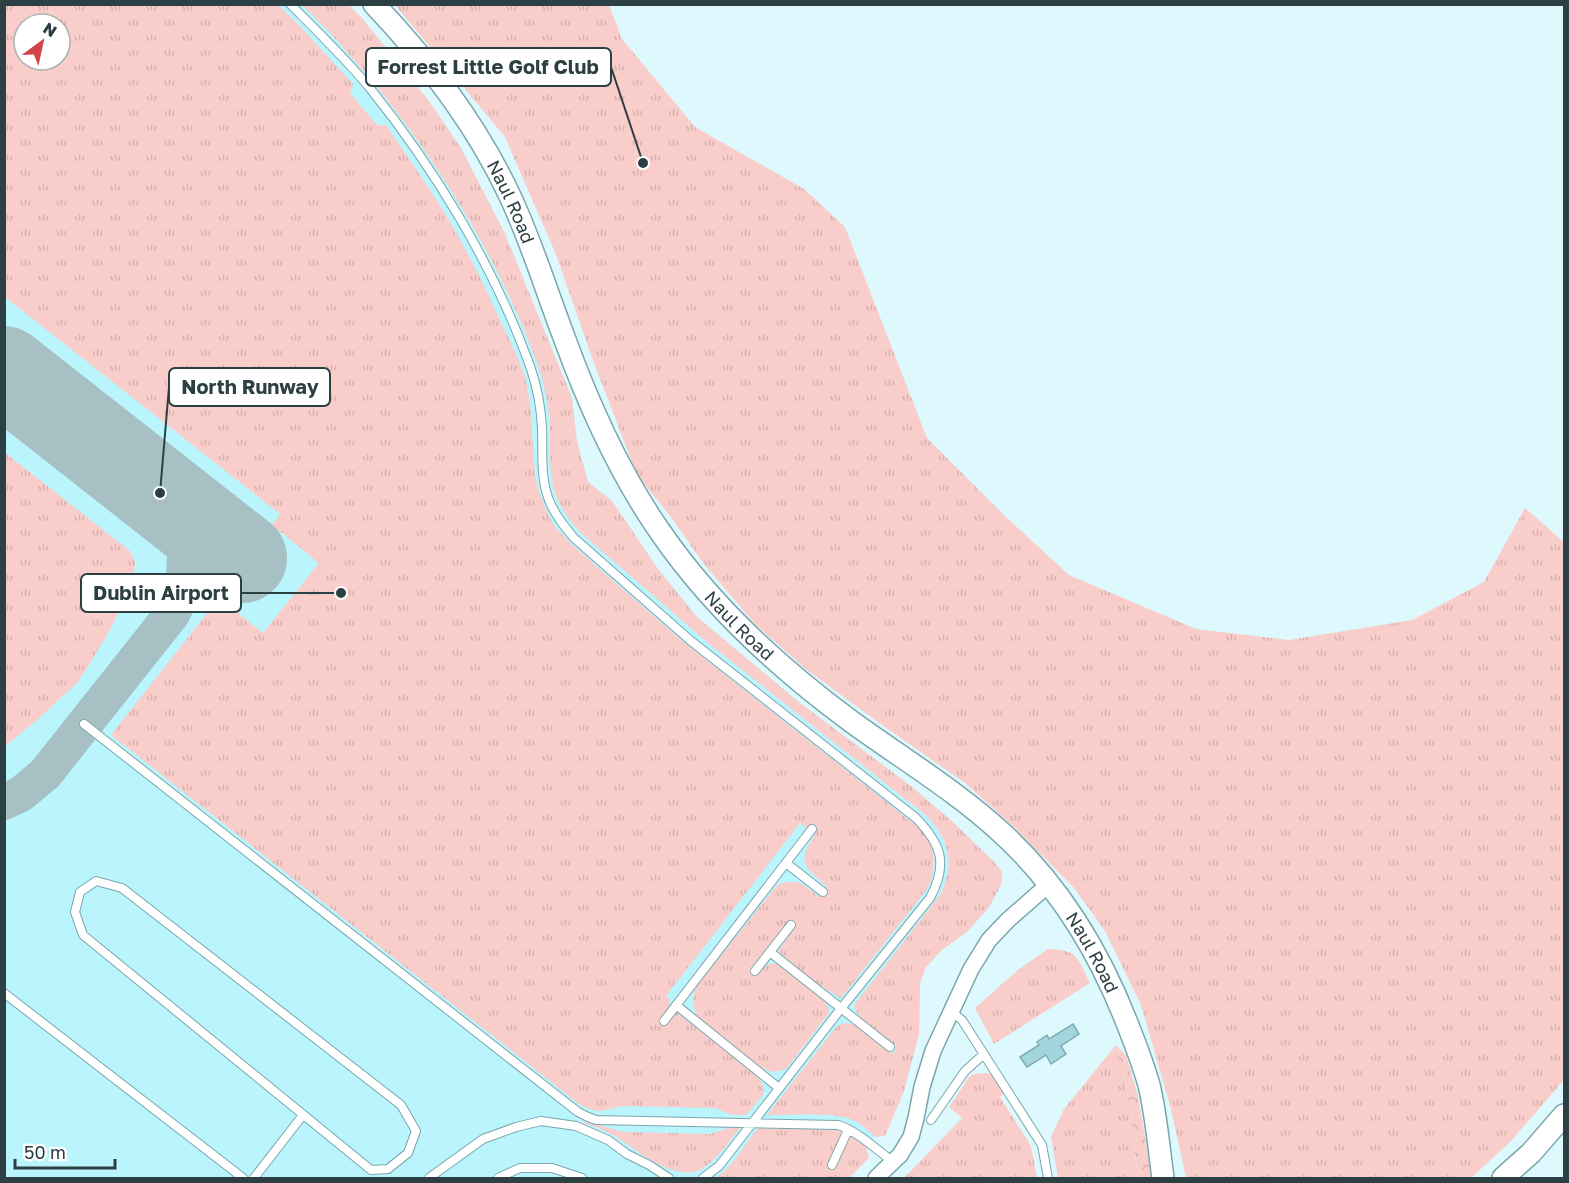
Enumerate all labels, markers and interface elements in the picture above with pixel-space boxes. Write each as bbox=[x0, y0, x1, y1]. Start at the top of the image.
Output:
north arrow bbox=[12, 12, 72, 72]
text: N bbox=[40, 18, 61, 41]
callout: Forrest Little Golf Club bbox=[366, 48, 611, 86]
text: Forrest Little Golf Club bbox=[377, 54, 599, 78]
street label: Naul Road bbox=[483, 156, 540, 246]
callout: North Runway bbox=[169, 368, 330, 406]
text: North Runway bbox=[181, 374, 319, 398]
callout: Dublin Airport bbox=[81, 574, 241, 612]
text: Dublin Airport bbox=[93, 580, 229, 604]
street label: Naul Road bbox=[700, 586, 779, 665]
street label: Naul Road bbox=[1062, 908, 1124, 996]
scale bar bbox=[15, 1132, 116, 1170]
text: 50 m bbox=[24, 1141, 66, 1163]

